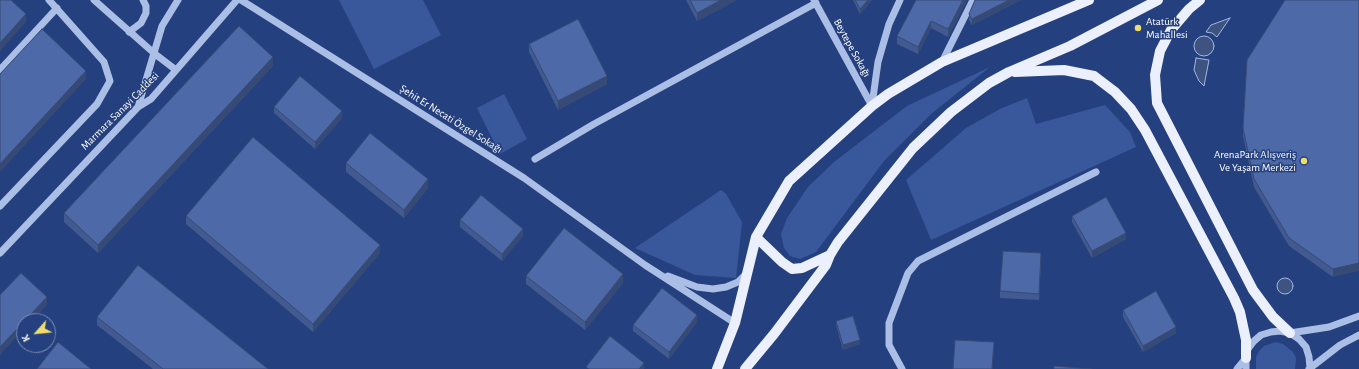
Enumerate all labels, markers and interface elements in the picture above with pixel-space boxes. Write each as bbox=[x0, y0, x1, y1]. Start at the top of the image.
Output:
place label: Atatürk Mahallesi bbox=[1146, 15, 1188, 41]
street label: Beytepe Sokağı bbox=[831, 16, 873, 80]
marker: Atatürk Mahallesi bbox=[1133, 23, 1143, 33]
street label: Marmara Sanayi Caddesi bbox=[78, 69, 162, 153]
street label: Şehit Er Necati Özgel Sokağı bbox=[397, 82, 505, 156]
place label: ArenaPark Alışveriş Ve Yaşam Merkezi bbox=[1214, 148, 1296, 174]
marker: ArenaPark Alışveriş Ve Yaşam Merkezi bbox=[1299, 156, 1309, 166]
north arrow bbox=[16, 313, 56, 353]
text: K bbox=[19, 333, 32, 344]

